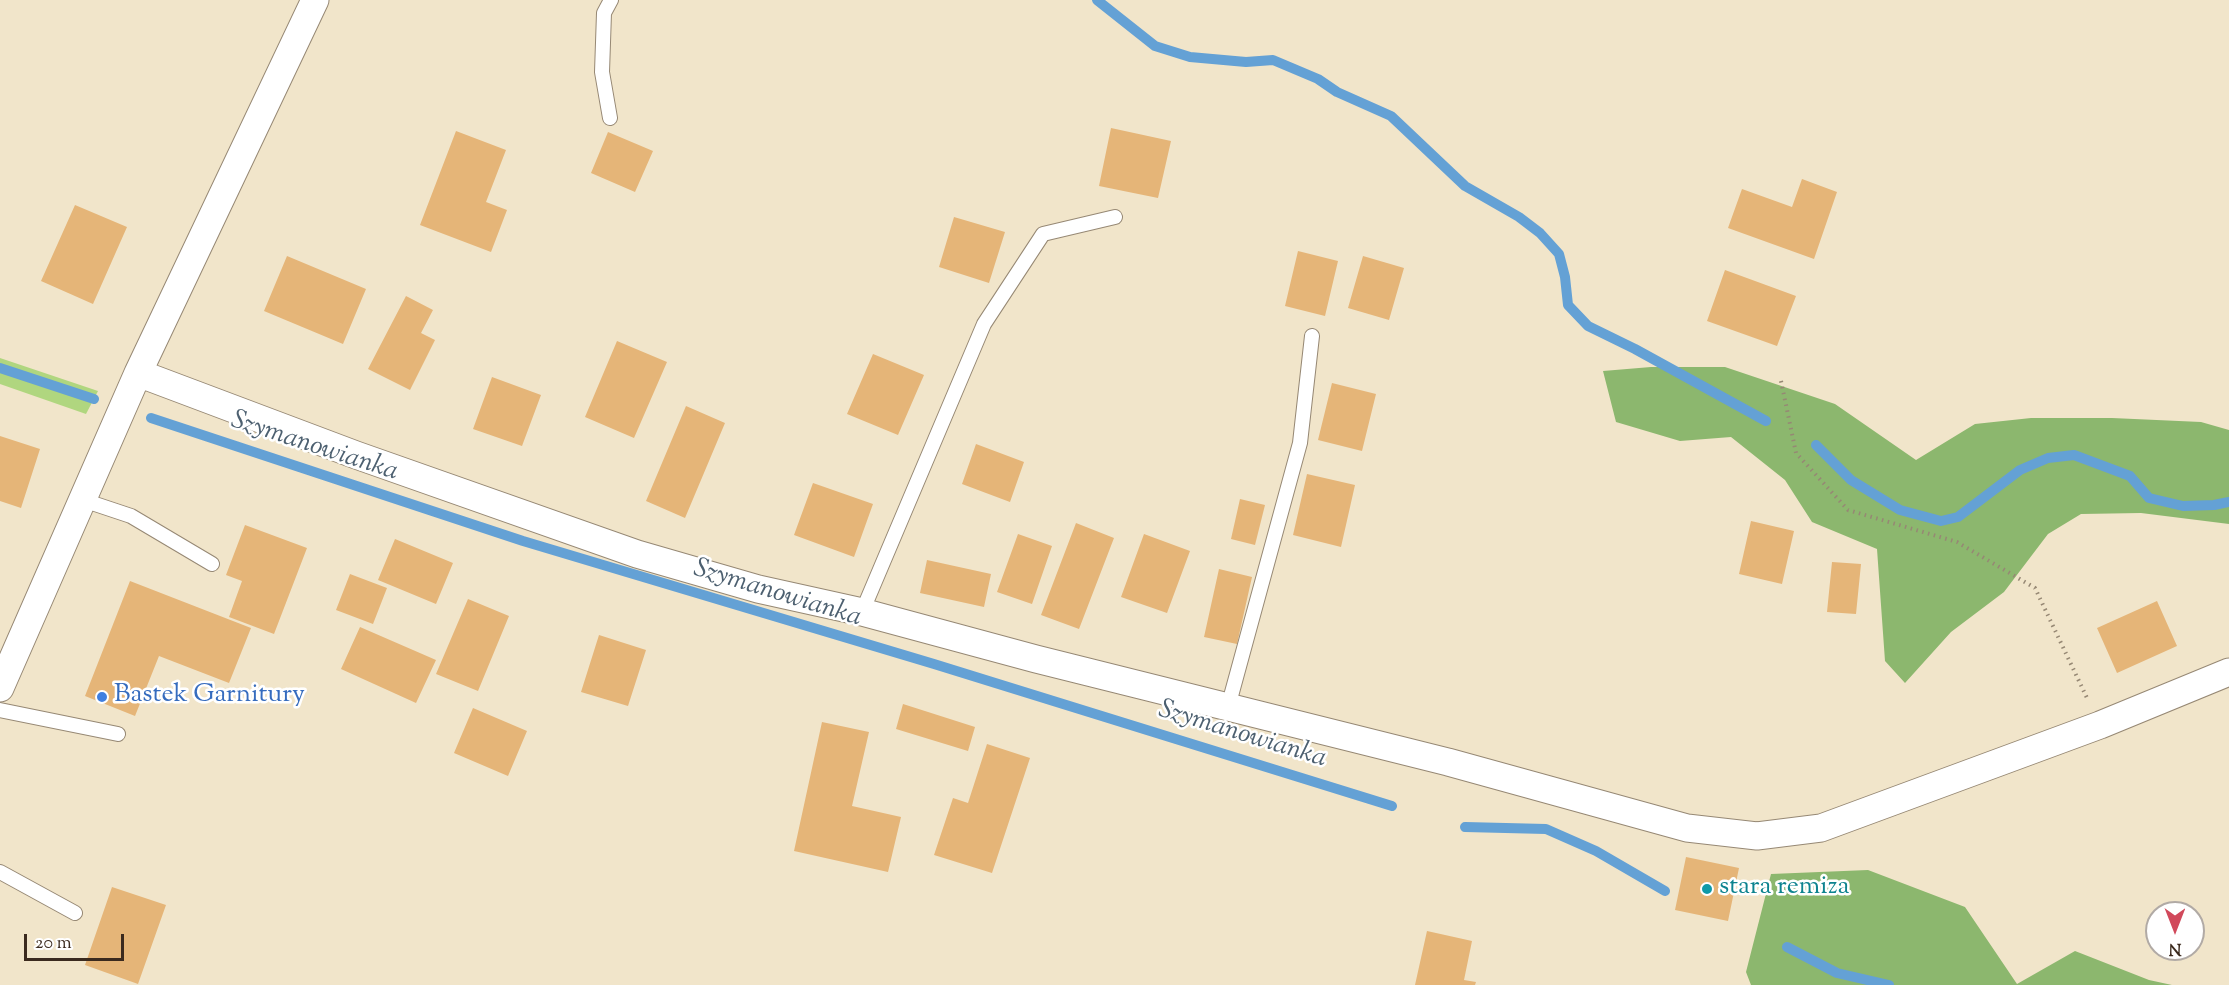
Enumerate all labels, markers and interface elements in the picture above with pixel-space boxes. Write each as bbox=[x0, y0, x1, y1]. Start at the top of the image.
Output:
water label: Szymanowianka bbox=[226, 406, 402, 490]
water label: Szymanowianka bbox=[689, 554, 865, 636]
place label: Bastek Garnitury bbox=[114, 681, 305, 713]
marker: Bastek Garnitury bbox=[95, 690, 109, 704]
water label: Szymanowianka bbox=[1154, 695, 1330, 777]
place label: stara remiza bbox=[1719, 873, 1850, 905]
marker: stara remiza bbox=[1700, 882, 1714, 896]
north arrow bbox=[2145, 901, 2205, 961]
scale bar bbox=[27, 922, 128, 960]
text: 20 m bbox=[35, 931, 72, 957]
text: N bbox=[2169, 936, 2181, 959]

